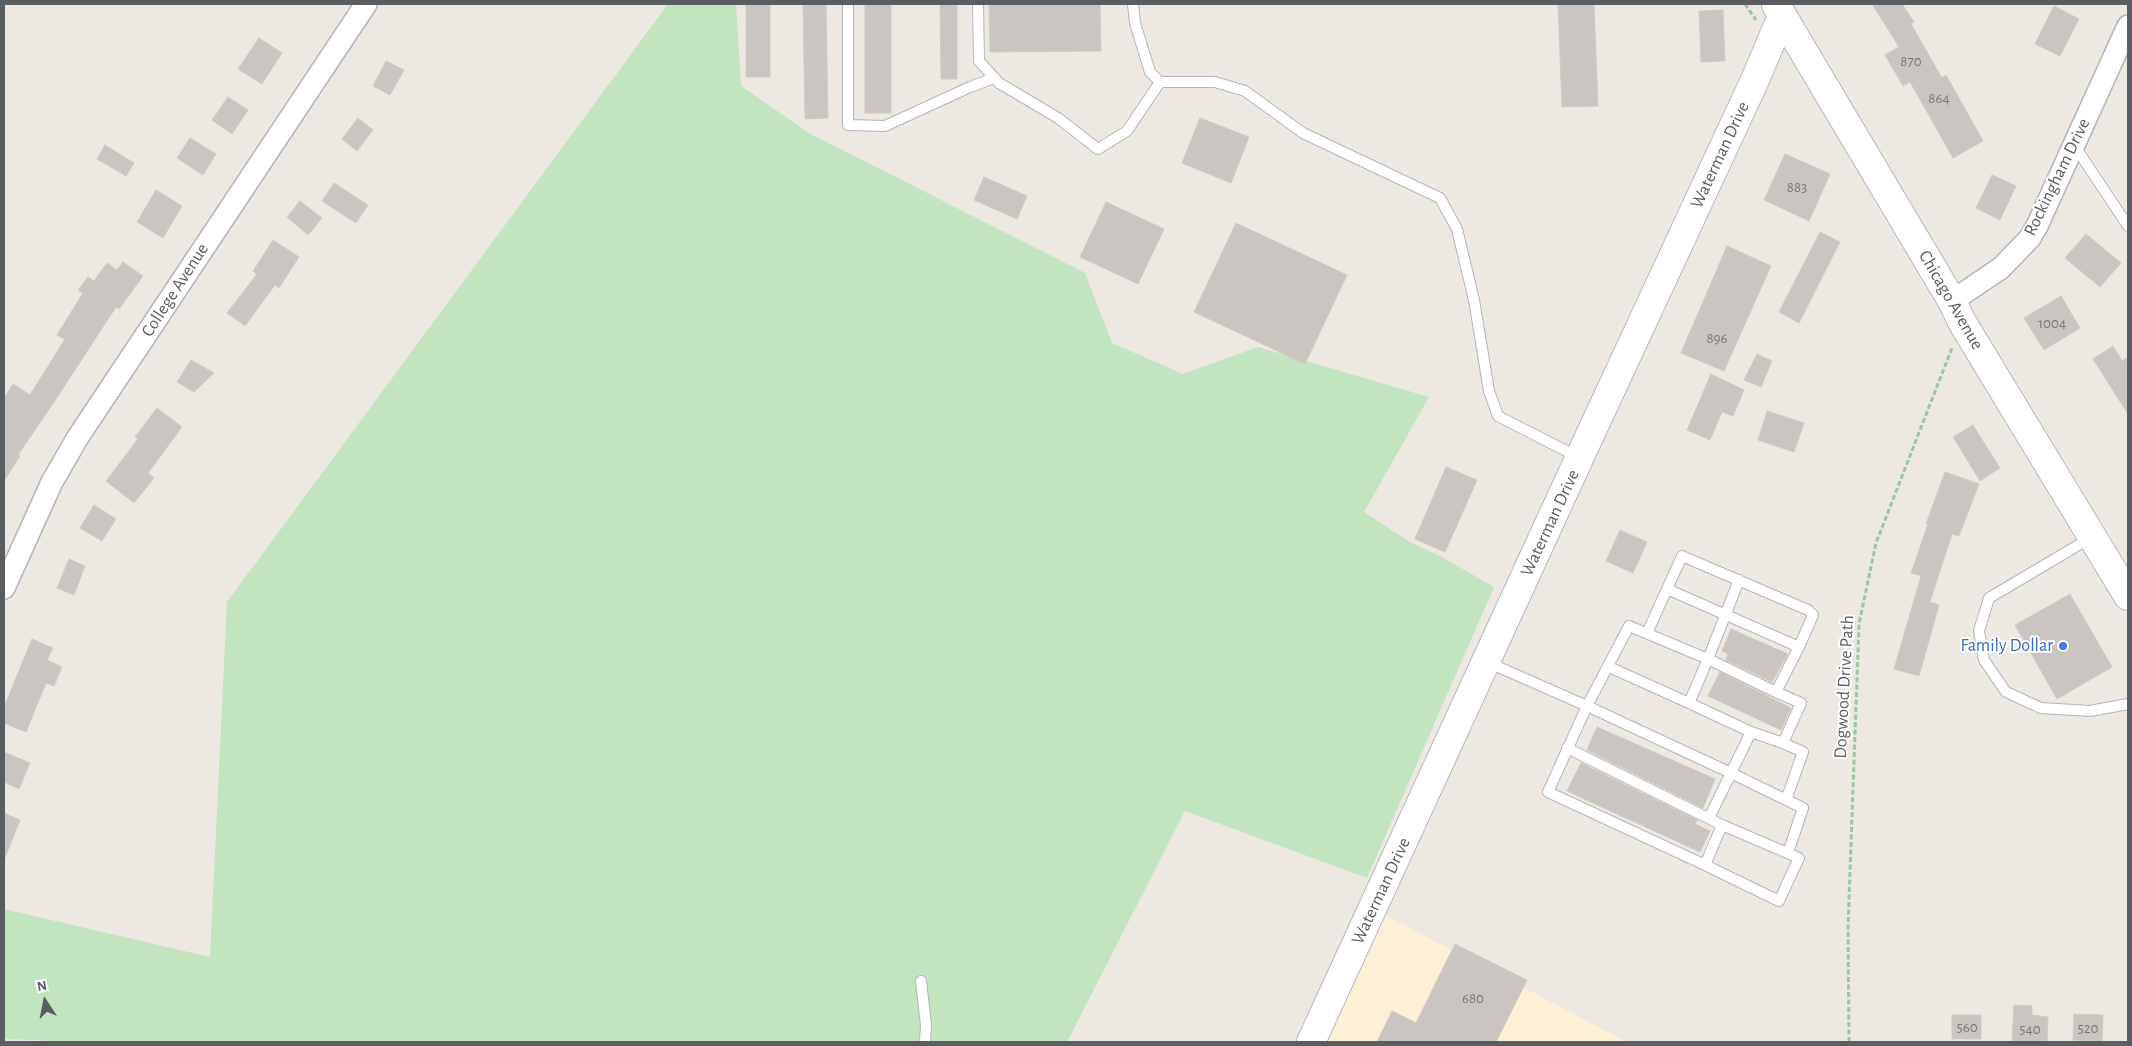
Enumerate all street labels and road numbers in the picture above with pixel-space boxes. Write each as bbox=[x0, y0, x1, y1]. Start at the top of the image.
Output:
street label: Waterman Drive bbox=[1686, 98, 1754, 212]
street label: Rockingham Drive bbox=[2019, 115, 2095, 239]
street label: College Avenue bbox=[137, 239, 213, 341]
street label: Chicago Avenue bbox=[1914, 246, 1988, 354]
street label: Waterman Drive bbox=[1516, 466, 1584, 580]
street label: Dogwood Drive Path bbox=[1829, 615, 1859, 759]
street label: Waterman Drive bbox=[1347, 834, 1415, 948]

